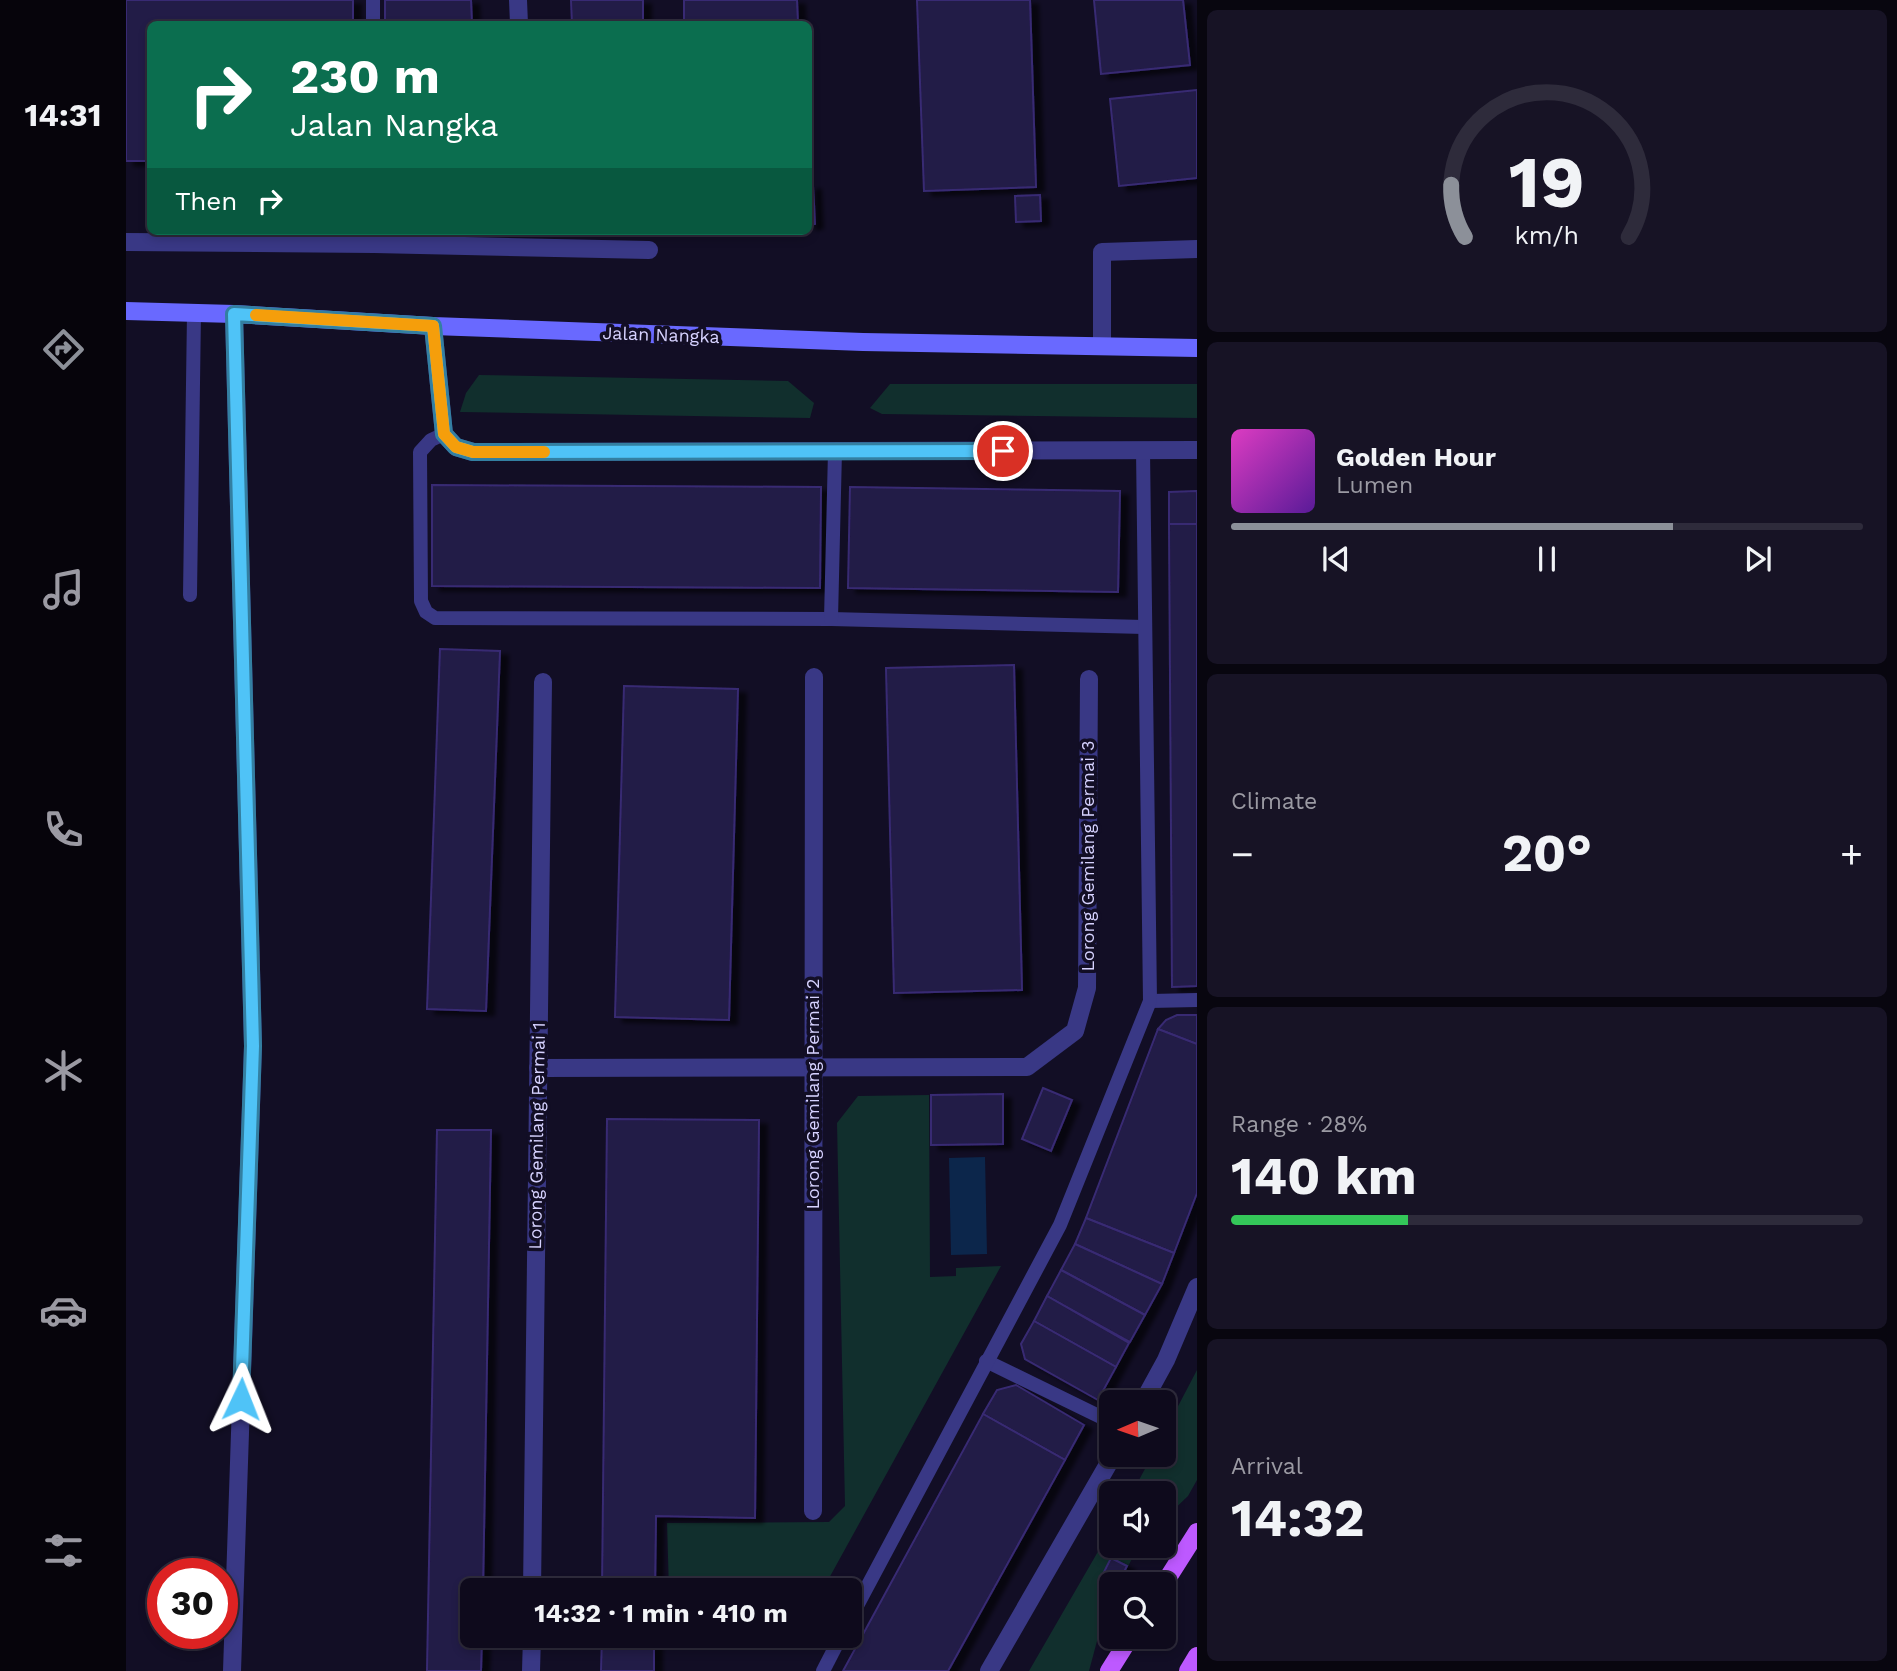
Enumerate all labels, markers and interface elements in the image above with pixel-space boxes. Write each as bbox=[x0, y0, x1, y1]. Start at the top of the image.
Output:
text: 230 m bbox=[290, 47, 440, 105]
icon: right bbox=[175, 49, 266, 140]
text: 14:31 bbox=[25, 96, 101, 134]
text: Jalan Nangka bbox=[290, 106, 498, 144]
text: 19 bbox=[1509, 139, 1585, 225]
icon: right bbox=[251, 182, 289, 220]
text: Then bbox=[175, 186, 237, 216]
text: km/h bbox=[1515, 221, 1579, 250]
street label: Jalan Nangka bbox=[602, 322, 720, 347]
icon: directions bbox=[39, 325, 88, 374]
pin bbox=[973, 421, 1033, 481]
icon: arrive bbox=[984, 432, 1022, 470]
text: Golden Hour bbox=[1336, 442, 1496, 472]
text: Lumen bbox=[1336, 472, 1413, 499]
icon: previous bbox=[1317, 540, 1355, 578]
icon: pause bbox=[1528, 540, 1566, 578]
icon: next bbox=[1739, 540, 1777, 578]
icon: music bbox=[39, 565, 88, 614]
street label: Lorong Gemilang Permai 3 bbox=[1077, 740, 1098, 972]
text: Climate bbox=[1231, 788, 1317, 815]
icon: phone bbox=[39, 805, 88, 854]
text: 20° bbox=[1502, 823, 1592, 884]
text: − bbox=[1231, 832, 1254, 876]
text: + bbox=[1840, 832, 1863, 876]
street label: Lorong Gemilang Permai 2 bbox=[802, 978, 823, 1210]
street label: Lorong Gemilang Permai 1 bbox=[524, 1022, 549, 1250]
icon: climate bbox=[39, 1046, 88, 1095]
text: Range · 28% bbox=[1231, 1111, 1367, 1138]
text: 140 km bbox=[1231, 1146, 1417, 1207]
icon: car bbox=[39, 1286, 88, 1335]
position arrow bbox=[204, 1362, 278, 1436]
north arrow bbox=[1099, 1390, 1176, 1466]
map controls bbox=[1099, 1390, 1176, 1649]
text: Arrival bbox=[1231, 1453, 1303, 1480]
button: sound bbox=[1099, 1481, 1176, 1558]
text: 14:32 bbox=[1231, 1488, 1365, 1549]
icon: filters bbox=[39, 1526, 88, 1575]
speed limit sign: 30 bbox=[147, 1558, 238, 1649]
button: search bbox=[1099, 1572, 1176, 1649]
text: 14:32 · 1 min · 410 m bbox=[534, 1598, 788, 1628]

